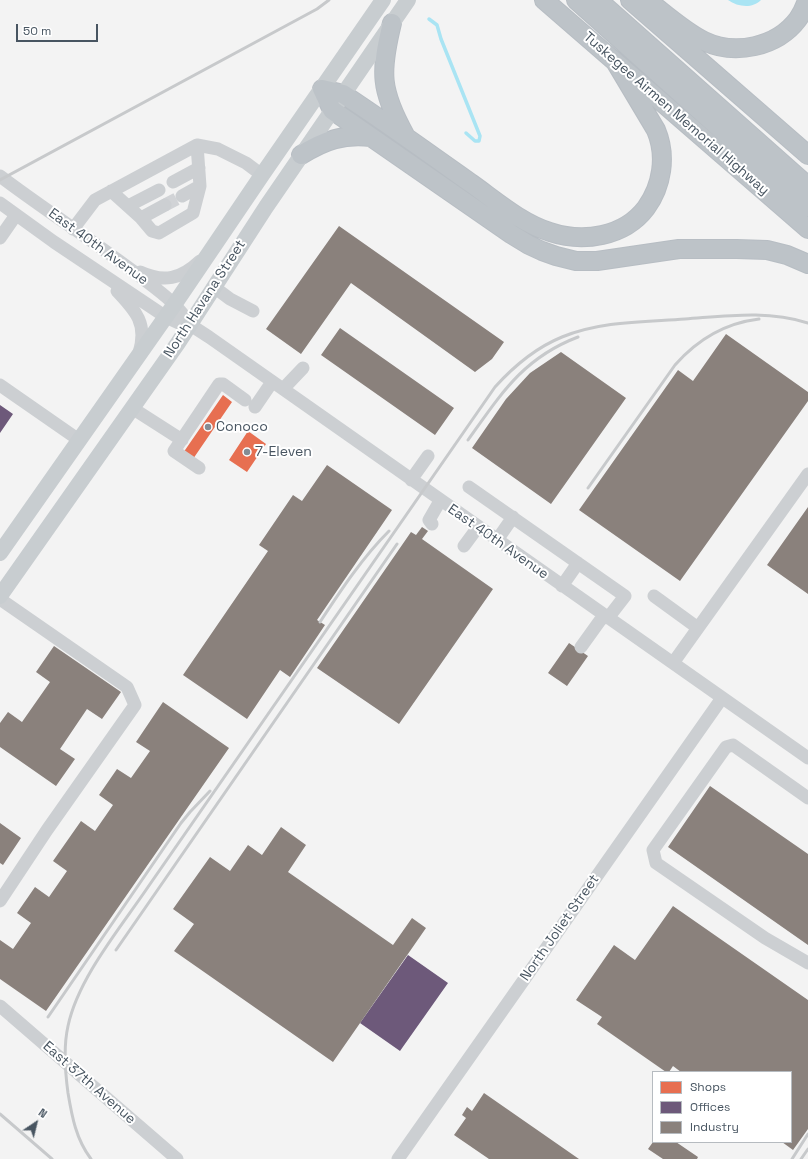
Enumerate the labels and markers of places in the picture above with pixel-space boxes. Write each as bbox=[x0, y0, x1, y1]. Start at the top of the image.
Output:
place label: Conoco bbox=[216, 419, 268, 435]
marker: Conoco bbox=[203, 422, 213, 432]
place label: 7-Eleven bbox=[255, 444, 312, 460]
marker: 7-Eleven bbox=[242, 447, 252, 457]

